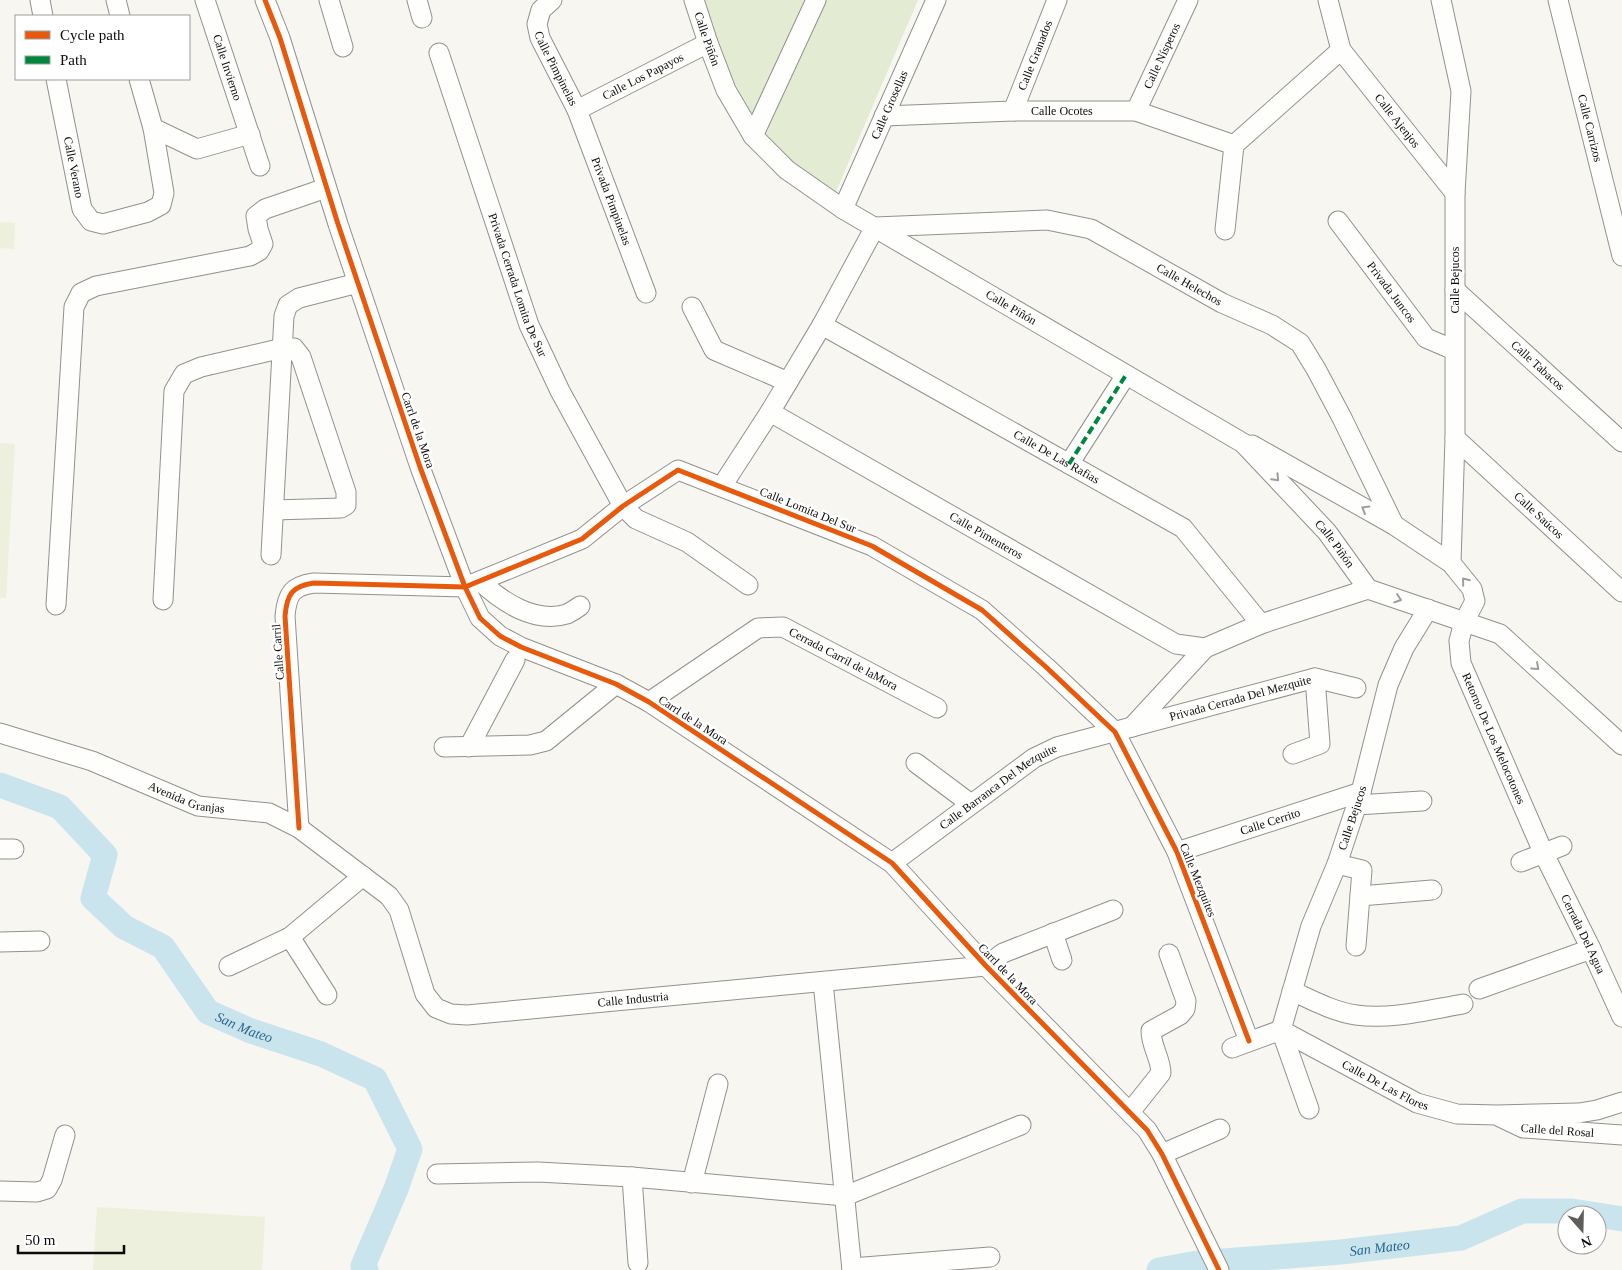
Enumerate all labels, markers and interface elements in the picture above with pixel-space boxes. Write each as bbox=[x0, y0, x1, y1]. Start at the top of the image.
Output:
street label: Calle Piñón bbox=[691, 10, 723, 68]
legend bbox=[15, 15, 190, 80]
street label: Calle Granados bbox=[1015, 18, 1055, 92]
street label: Calle Nísperos bbox=[1140, 20, 1183, 91]
text: Cycle path bbox=[60, 27, 125, 43]
street label: Calle Pimpinelas bbox=[532, 30, 581, 108]
street label: Calle Invierno bbox=[210, 32, 245, 102]
street label: Calle Los Papayos bbox=[600, 50, 686, 103]
text: Path bbox=[60, 52, 87, 68]
street label: Calle Grosellas bbox=[868, 68, 911, 141]
street label: Calle Ajenjos bbox=[1372, 91, 1423, 151]
street label: Calle Carrizos bbox=[1575, 93, 1605, 164]
street label: Calle Ocotes bbox=[1031, 104, 1093, 118]
street label: Calle Verano bbox=[61, 135, 87, 199]
street label: Privada Pimpinelas bbox=[588, 155, 634, 247]
street label: Privada Cerrada Lomita De Sur bbox=[485, 211, 550, 359]
street label: Calle Bejucos bbox=[1448, 246, 1462, 313]
street label: Privada Juncos bbox=[1364, 259, 1419, 326]
street label: Calle Helechos bbox=[1154, 261, 1225, 309]
street label: Calle Piñón bbox=[983, 287, 1039, 328]
street label: Calle Tabacos bbox=[1508, 338, 1568, 393]
street label: Carrl de la Mora bbox=[398, 390, 438, 471]
street label: Calle De Las Rafias bbox=[1011, 427, 1102, 487]
one-way arrow bbox=[1270, 472, 1279, 481]
street label: Calle Lomita Del Sur bbox=[758, 484, 858, 536]
street label: Calle Saúcos bbox=[1511, 489, 1567, 542]
one-way arrow bbox=[1362, 505, 1371, 515]
street label: Calle Pimenteros bbox=[947, 509, 1026, 562]
street label: Calle Piñón bbox=[1312, 517, 1357, 570]
one-way arrow bbox=[1463, 578, 1471, 587]
one-way arrow bbox=[1394, 593, 1402, 603]
street label: Calle Carril bbox=[269, 623, 287, 681]
street label: Cerrada Carril de laMora bbox=[787, 624, 901, 693]
one-way arrow bbox=[1530, 661, 1539, 670]
street label: Retorno De Los Melocotones bbox=[1459, 671, 1529, 807]
street label: Privada Cerrada Del Mezquite bbox=[1168, 672, 1313, 724]
street label: Carrl de la Mora bbox=[656, 692, 731, 748]
street label: Calle Barranca Del Mezquite bbox=[937, 741, 1059, 832]
street label: Avenida Granjas bbox=[146, 779, 226, 816]
street label: Calle Bejucos bbox=[1335, 784, 1369, 852]
street label: Calle Cerrito bbox=[1238, 805, 1302, 838]
street label: Calle Mezquites bbox=[1177, 841, 1219, 919]
street label: Cerrada Del Agua bbox=[1558, 892, 1609, 977]
street label: Carrl de la Mora bbox=[975, 940, 1041, 1008]
street label: Calle Industria bbox=[597, 989, 670, 1010]
water label: San Mateo bbox=[213, 1009, 275, 1046]
street label: Calle De Las Flores bbox=[1339, 1057, 1430, 1113]
street label: Calle del Rosal bbox=[1520, 1121, 1595, 1140]
north arrow bbox=[1557, 1205, 1607, 1255]
scale bar bbox=[18, 1222, 124, 1254]
text: 50 m bbox=[25, 1232, 56, 1248]
text: N bbox=[1579, 1233, 1594, 1251]
water label: San Mateo bbox=[1349, 1237, 1411, 1259]

